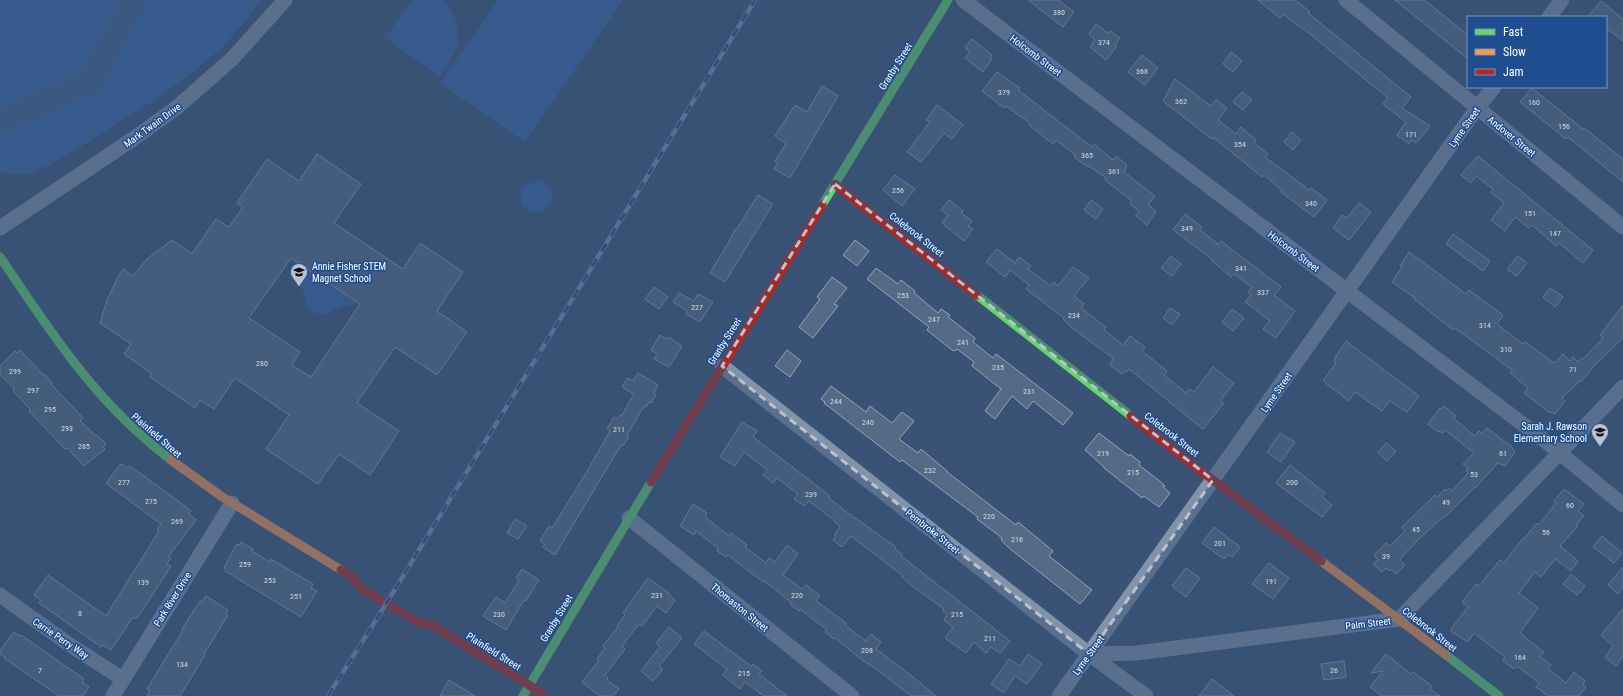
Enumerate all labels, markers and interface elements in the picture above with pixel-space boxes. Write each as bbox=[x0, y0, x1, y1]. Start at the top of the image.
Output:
house number: 380 bbox=[1053, 8, 1065, 17]
legend bbox=[1467, 16, 1607, 88]
text: Fast bbox=[1503, 25, 1524, 39]
street label: Holcomb Street bbox=[1008, 33, 1064, 78]
house number: 374 bbox=[1098, 38, 1110, 47]
street label: Granby Street bbox=[877, 41, 914, 92]
text: Slow bbox=[1503, 45, 1526, 59]
text: Jam bbox=[1503, 65, 1524, 79]
house number: 368 bbox=[1136, 67, 1148, 76]
house number: 379 bbox=[998, 88, 1010, 97]
house number: 362 bbox=[1175, 97, 1187, 106]
house number: 160 bbox=[1528, 98, 1540, 107]
street label: Mark Twain Drive bbox=[122, 101, 183, 150]
street label: Lyme Street bbox=[1447, 105, 1482, 149]
street label: Andover Street bbox=[1486, 114, 1538, 159]
house number: 156 bbox=[1558, 122, 1570, 131]
house number: 171 bbox=[1405, 130, 1417, 139]
house number: 354 bbox=[1234, 140, 1246, 149]
house number: 365 bbox=[1081, 151, 1093, 160]
house number: 361 bbox=[1108, 167, 1120, 176]
house number: 256 bbox=[892, 186, 904, 195]
house number: 340 bbox=[1305, 199, 1317, 208]
house number: 151 bbox=[1524, 209, 1536, 218]
street label: Colebrook Street bbox=[887, 210, 946, 259]
house number: 349 bbox=[1181, 224, 1193, 233]
street label: Holcomb Street bbox=[1266, 229, 1322, 274]
house number: 147 bbox=[1549, 229, 1561, 238]
place label: Annie Fisher STEM Magnet School bbox=[312, 261, 386, 284]
school or university icon: Annie Fisher STEM Magnet School bbox=[289, 262, 309, 287]
house number: 341 bbox=[1235, 264, 1247, 273]
house number: 337 bbox=[1257, 288, 1269, 297]
house number: 253 bbox=[897, 291, 909, 300]
house number: 227 bbox=[691, 303, 703, 312]
house number: 234 bbox=[1068, 311, 1080, 320]
house number: 247 bbox=[928, 315, 940, 324]
street label: Granby Street bbox=[706, 316, 743, 367]
house number: 314 bbox=[1479, 321, 1491, 330]
house number: 241 bbox=[957, 338, 969, 347]
house number: 310 bbox=[1500, 345, 1512, 354]
house number: 280 bbox=[256, 359, 268, 368]
house number: 235 bbox=[992, 363, 1004, 372]
house number: 71 bbox=[1569, 365, 1577, 374]
house number: 299 bbox=[9, 367, 21, 376]
street label: Lyme Street bbox=[1259, 370, 1294, 414]
house number: 297 bbox=[27, 386, 39, 395]
house number: 231 bbox=[1023, 387, 1035, 396]
house number: 244 bbox=[830, 397, 842, 406]
house number: 295 bbox=[44, 405, 56, 414]
street label: Colebrook Street bbox=[1142, 410, 1201, 459]
street label: Plainfield Street bbox=[130, 411, 184, 460]
house number: 240 bbox=[862, 418, 874, 427]
place label: Sarah J. Rawson Elementary School bbox=[1514, 421, 1587, 444]
school or university icon: Sarah J. Rawson Elementary School bbox=[1590, 422, 1610, 447]
house number: 293 bbox=[61, 424, 73, 433]
house number: 211 bbox=[613, 425, 625, 434]
house number: 285 bbox=[78, 442, 90, 451]
house number: 219 bbox=[1097, 449, 1109, 458]
house number: 61 bbox=[1499, 449, 1507, 458]
house number: 232 bbox=[924, 466, 936, 475]
house number: 215 bbox=[1127, 468, 1139, 477]
house number: 53 bbox=[1470, 470, 1478, 479]
house number: 277 bbox=[118, 478, 130, 487]
house number: 200 bbox=[1286, 478, 1298, 487]
house number: 239 bbox=[805, 490, 817, 499]
house number: 275 bbox=[145, 497, 157, 506]
house number: 49 bbox=[1442, 498, 1450, 507]
house number: 60 bbox=[1566, 501, 1574, 510]
street label: Pembroke Street bbox=[904, 507, 962, 556]
house number: 220 bbox=[983, 512, 995, 521]
house number: 269 bbox=[171, 517, 183, 526]
house number: 45 bbox=[1412, 525, 1420, 534]
house number: 56 bbox=[1542, 528, 1550, 537]
house number: 216 bbox=[1011, 535, 1023, 544]
house number: 201 bbox=[1214, 539, 1226, 548]
house number: 39 bbox=[1382, 552, 1390, 561]
house number: 259 bbox=[239, 560, 251, 569]
street label: Park River Drive bbox=[151, 570, 194, 628]
house number: 253 bbox=[264, 576, 276, 585]
house number: 191 bbox=[1265, 577, 1277, 586]
house number: 139 bbox=[137, 578, 149, 587]
street label: Thomaston Street bbox=[709, 581, 771, 634]
house number: 231 bbox=[651, 591, 663, 600]
house number: 220 bbox=[791, 591, 803, 600]
house number: 251 bbox=[290, 592, 302, 601]
street label: Granby Street bbox=[538, 593, 575, 644]
street label: Colebrook Street bbox=[1400, 605, 1459, 654]
house number: 8 bbox=[78, 609, 82, 618]
house number: 230 bbox=[493, 610, 505, 619]
house number: 215 bbox=[951, 610, 963, 619]
street label: Palm Street bbox=[1345, 615, 1392, 632]
street label: Carrie Perry Way bbox=[31, 616, 91, 661]
street label: Plainfield Street bbox=[464, 630, 523, 673]
street label: Lyme Street bbox=[1070, 633, 1106, 677]
house number: 211 bbox=[984, 634, 996, 643]
house number: 208 bbox=[861, 646, 873, 655]
house number: 164 bbox=[1514, 653, 1526, 662]
house number: 134 bbox=[176, 660, 188, 669]
house number: 7 bbox=[38, 666, 42, 675]
house number: 26 bbox=[1330, 666, 1338, 675]
house number: 215 bbox=[738, 669, 750, 678]

